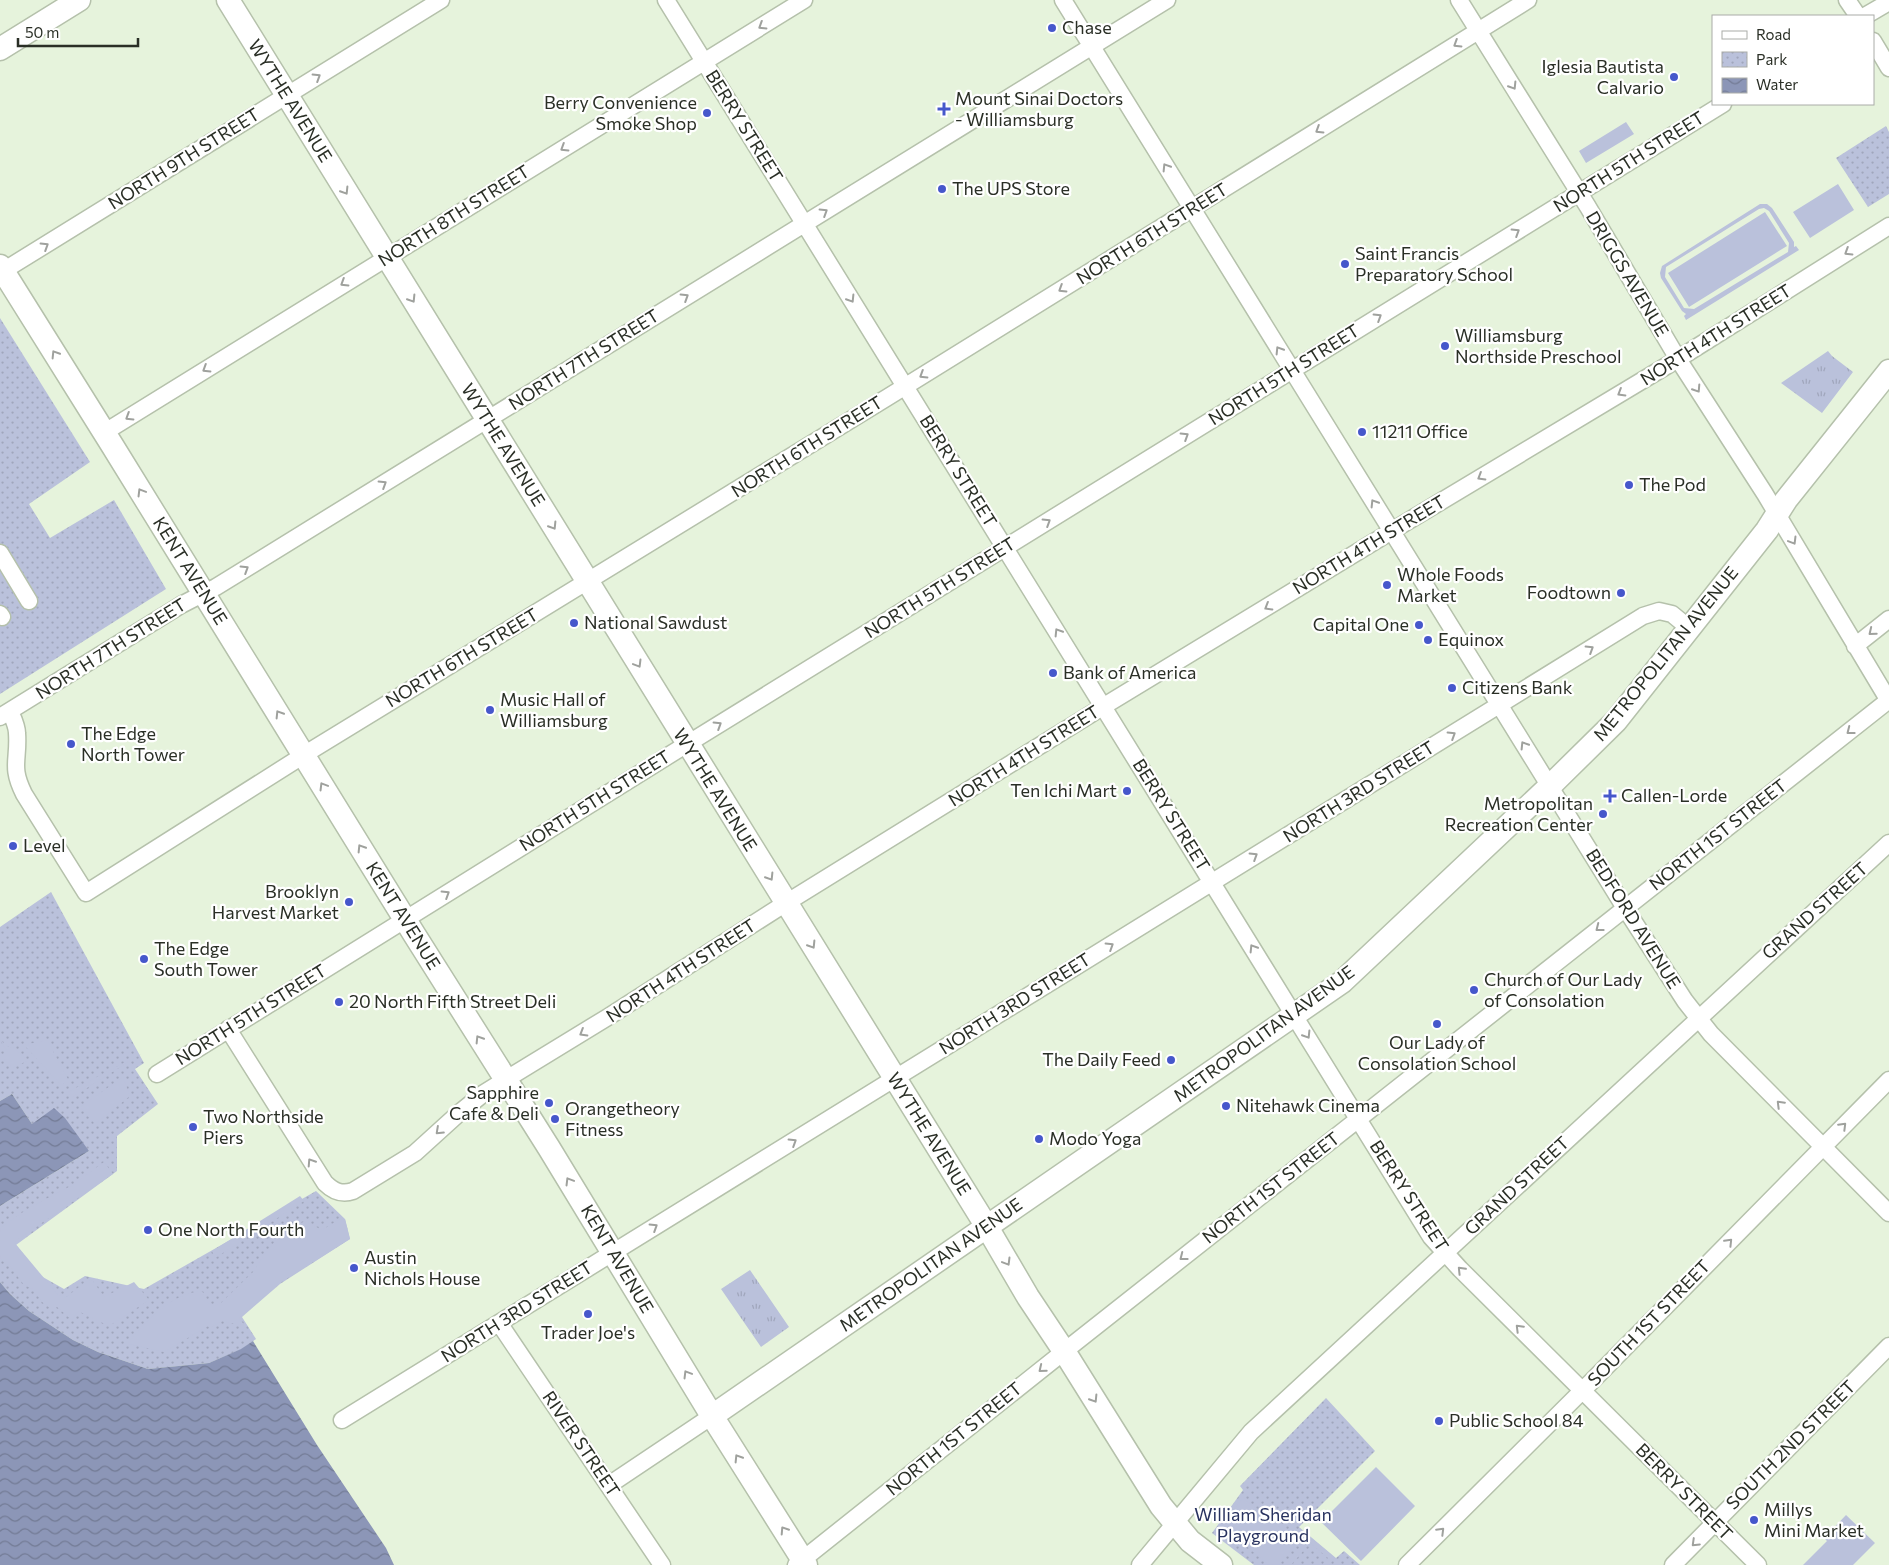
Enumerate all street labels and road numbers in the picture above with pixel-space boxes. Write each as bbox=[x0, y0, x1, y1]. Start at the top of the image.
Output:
street label: WYTHE AVENUE bbox=[244, 35, 337, 166]
street label: BERRY STREET bbox=[702, 65, 788, 186]
street label: NORTH 9TH STREET bbox=[104, 103, 263, 214]
street label: NORTH 5TH STREET bbox=[1549, 106, 1708, 216]
street label: NORTH 8TH STREET bbox=[374, 160, 533, 271]
street label: NORTH 6TH STREET bbox=[1072, 178, 1231, 289]
street label: DRIGGS AVENUE bbox=[1582, 207, 1674, 340]
street label: NORTH 4TH STREET bbox=[1636, 279, 1795, 390]
street label: NORTH 7TH STREET bbox=[504, 304, 663, 414]
street label: NORTH 5TH STREET bbox=[1204, 319, 1363, 429]
street label: WYTHE AVENUE bbox=[457, 379, 550, 510]
street label: NORTH 6TH STREET bbox=[727, 391, 886, 502]
street label: BERRY STREET bbox=[916, 410, 1002, 531]
street label: NORTH 4TH STREET bbox=[1288, 490, 1449, 598]
street label: KENT AVENUE bbox=[149, 513, 233, 628]
street label: NORTH 5TH STREET bbox=[860, 532, 1019, 642]
street label: METROPOLITAN AVENUE bbox=[1588, 562, 1742, 745]
street label: NORTH 7TH STREET bbox=[31, 593, 190, 703]
street label: NORTH 6TH STREET bbox=[381, 603, 542, 711]
street label: NORTH 4TH STREET bbox=[944, 700, 1103, 811]
street label: WYTHE AVENUE bbox=[669, 724, 762, 855]
street label: NORTH 3RD STREET bbox=[1279, 736, 1438, 847]
street label: NORTH 5TH STREET bbox=[515, 745, 674, 855]
street label: BERRY STREET bbox=[1129, 754, 1215, 875]
street label: NORTH 1ST STREET bbox=[1644, 774, 1790, 895]
street label: BEDFORD AVENUE bbox=[1582, 844, 1686, 993]
street label: GRAND STREET bbox=[1757, 857, 1872, 964]
street label: KENT AVENUE bbox=[362, 858, 446, 973]
street label: NORTH 4TH STREET bbox=[602, 914, 759, 1027]
street label: NORTH 3RD STREET bbox=[935, 948, 1094, 1059]
street label: NORTH 5TH STREET bbox=[171, 959, 330, 1069]
street label: METROPOLITAN AVENUE bbox=[1169, 960, 1358, 1106]
street label: WYTHE AVENUE bbox=[883, 1068, 976, 1199]
street label: NORTH 1ST STREET bbox=[1197, 1127, 1343, 1248]
street label: GRAND STREET bbox=[1460, 1131, 1573, 1239]
street label: BERRY STREET bbox=[1366, 1136, 1454, 1255]
street label: METROPOLITAN AVENUE bbox=[835, 1193, 1026, 1336]
street label: KENT AVENUE bbox=[577, 1200, 659, 1317]
street label: SOUTH 1ST STREET bbox=[1582, 1255, 1714, 1390]
street label: NORTH 3RD STREET bbox=[437, 1256, 596, 1367]
street label: SOUTH 2ND STREET bbox=[1721, 1375, 1860, 1514]
street label: NORTH 1ST STREET bbox=[881, 1377, 1026, 1500]
street label: RIVER STREET bbox=[538, 1387, 625, 1500]
street label: BERRY STREET bbox=[1632, 1438, 1738, 1544]

